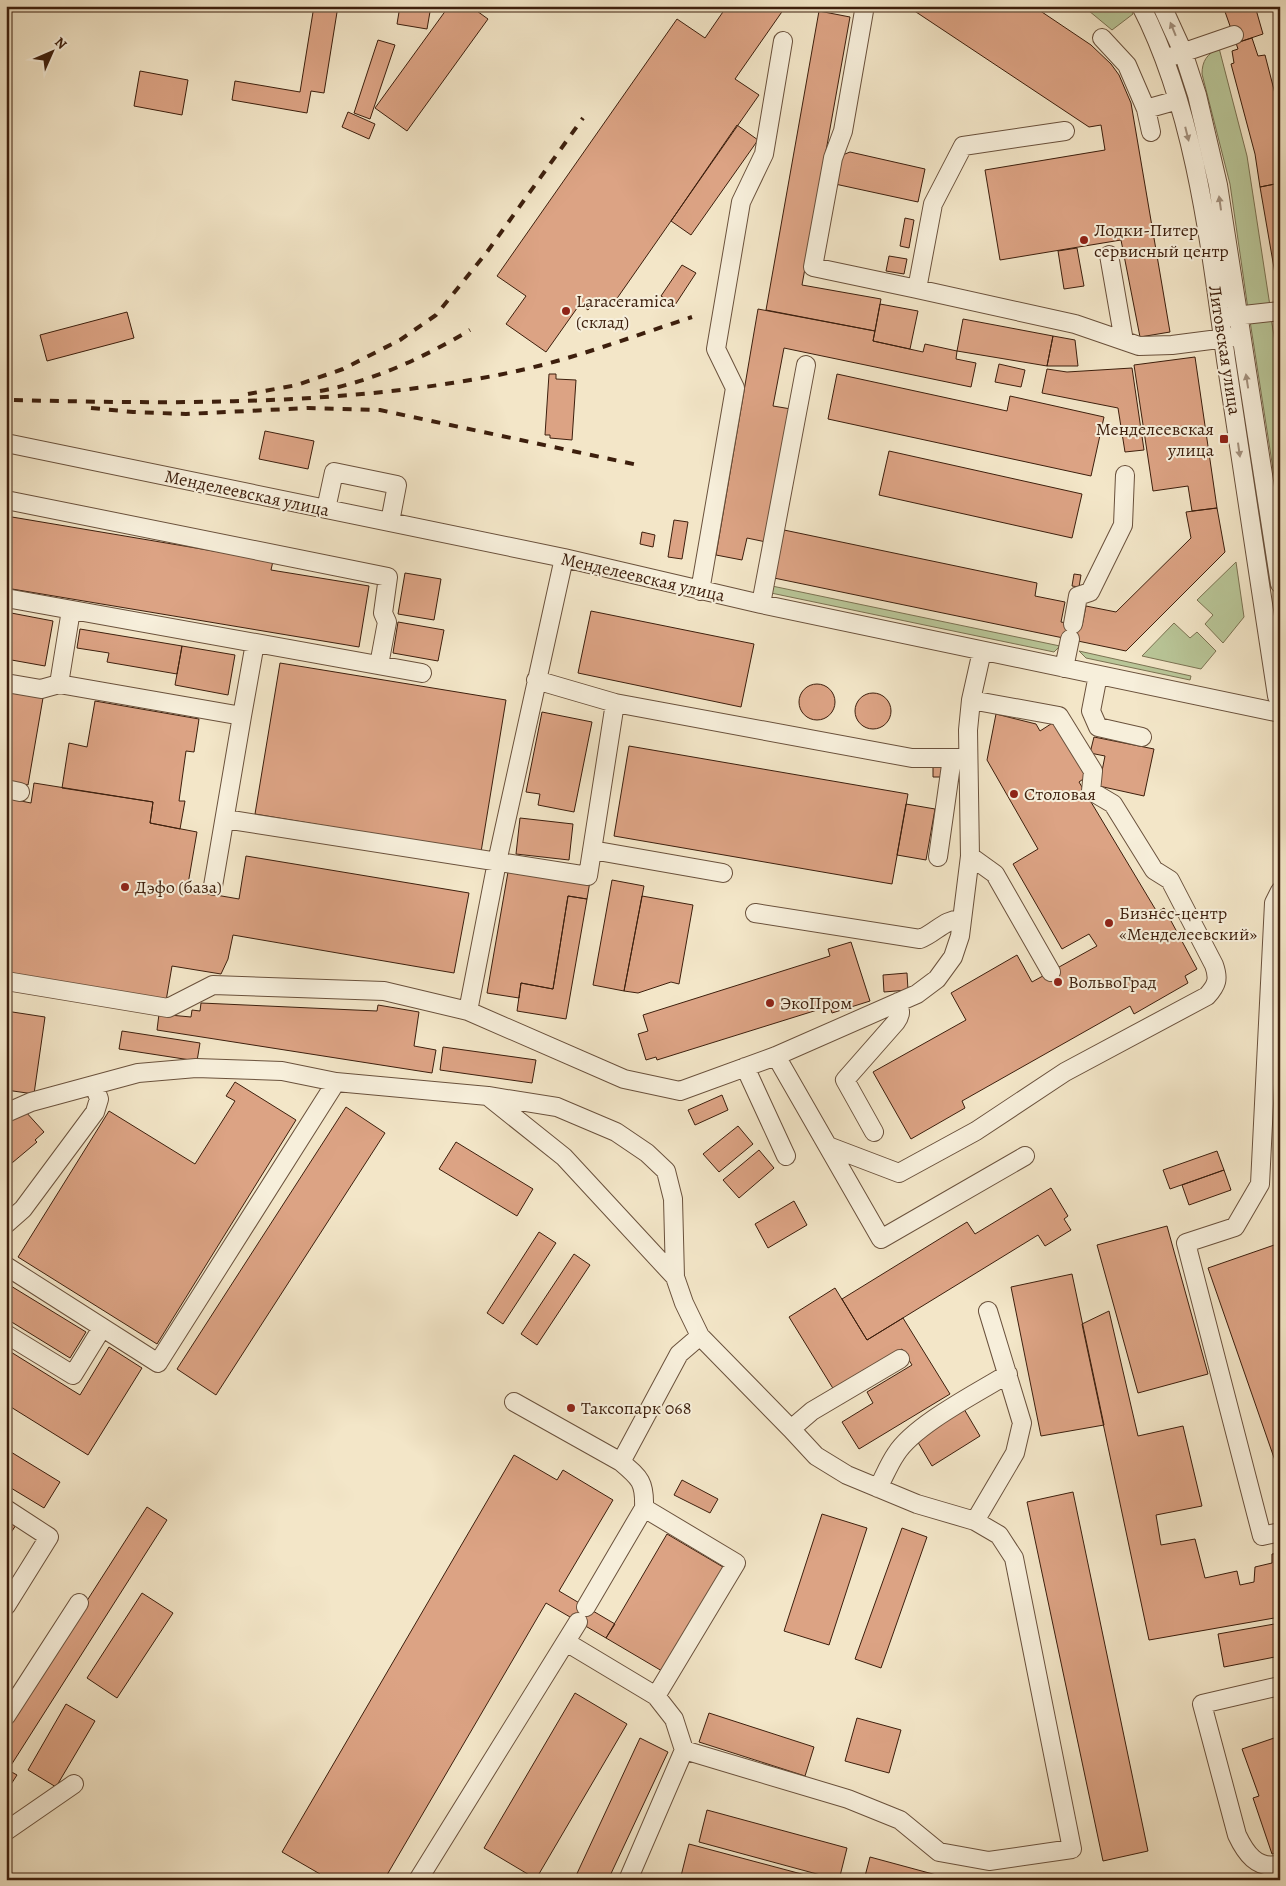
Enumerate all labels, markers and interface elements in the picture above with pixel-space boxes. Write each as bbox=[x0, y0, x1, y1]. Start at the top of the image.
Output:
one-way arrow bbox=[1169, 22, 1177, 37]
north arrow bbox=[28, 28, 78, 78]
text: N bbox=[51, 33, 71, 53]
one-way arrow bbox=[1183, 127, 1191, 142]
one-way arrow bbox=[1216, 194, 1224, 210]
place label: Лодки-Питер сервисный центр bbox=[1094, 218, 1229, 263]
marker: Лодки-Питер сервисный центр bbox=[1078, 234, 1090, 246]
street label: Литовская улица bbox=[1203, 283, 1247, 417]
place label: Laraceramica (склад) bbox=[576, 289, 676, 334]
marker: Laraceramica (склад) bbox=[560, 305, 572, 317]
one-way arrow bbox=[1243, 372, 1251, 388]
place label: Менделеевская улица bbox=[1096, 417, 1215, 462]
marker: Менделеевская улица bbox=[1218, 433, 1230, 445]
one-way arrow bbox=[1236, 442, 1244, 458]
street label: Менделеевская улица bbox=[162, 464, 332, 522]
street label: Менделеевская улица bbox=[559, 546, 728, 608]
place label: Столовая bbox=[1024, 782, 1096, 806]
marker: Столовая bbox=[1008, 788, 1020, 800]
place label: Дэфо (база) bbox=[135, 875, 222, 899]
marker: Дэфо (база) bbox=[119, 881, 131, 893]
place label: Бизнес-центр «Менделеевский» bbox=[1119, 901, 1257, 946]
marker: Бизнес-центр «Менделеевский» bbox=[1103, 917, 1115, 929]
place label: ВольвоГрад bbox=[1068, 970, 1157, 994]
marker: ВольвоГрад bbox=[1052, 976, 1064, 988]
place label: ЭкоПром bbox=[780, 991, 852, 1015]
marker: ЭкоПром bbox=[764, 997, 776, 1009]
place label: Таксопарк 068 bbox=[581, 1396, 691, 1420]
marker: Таксопарк 068 bbox=[565, 1402, 577, 1414]

